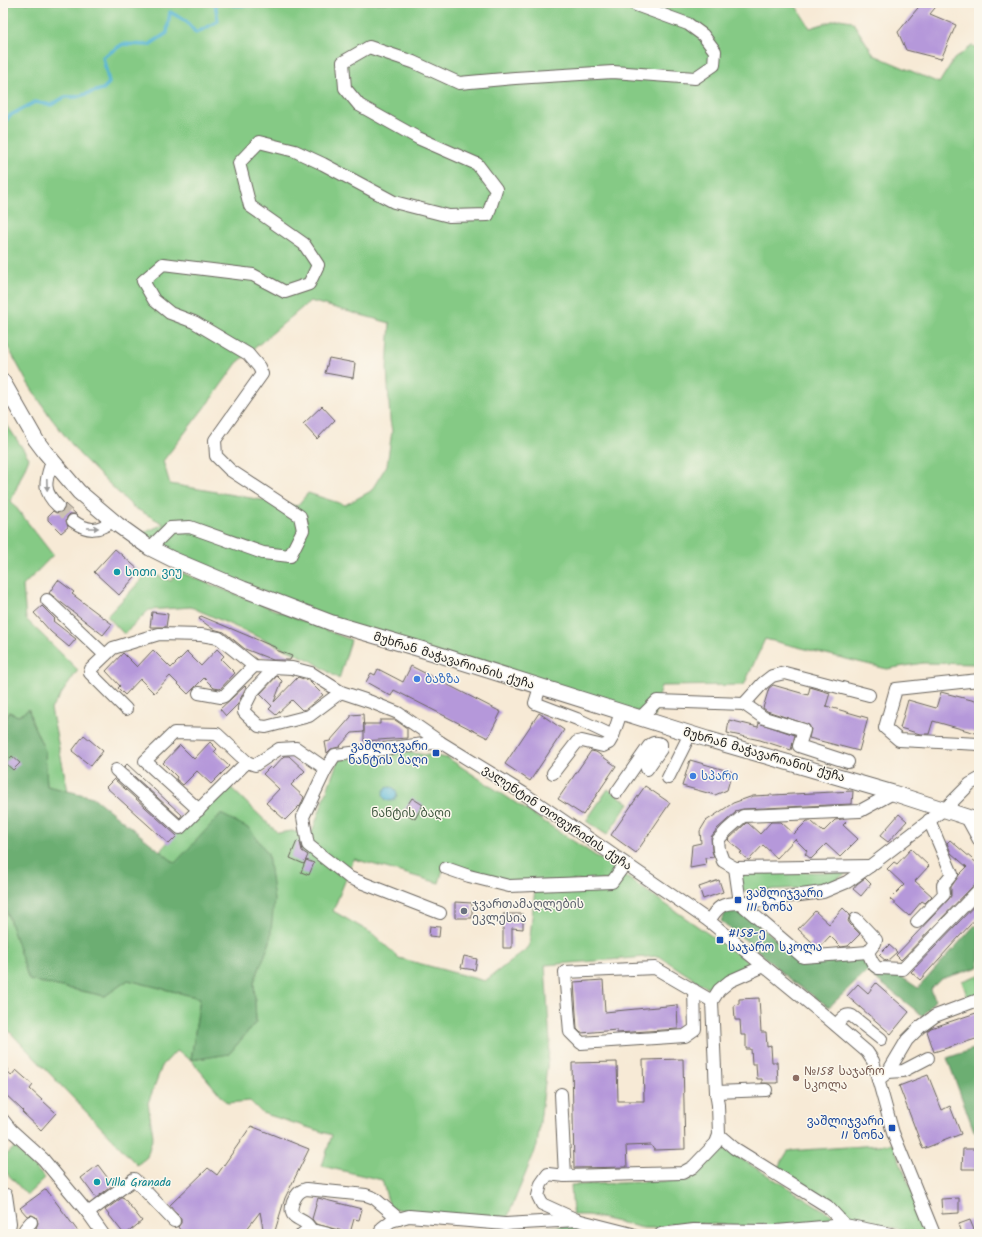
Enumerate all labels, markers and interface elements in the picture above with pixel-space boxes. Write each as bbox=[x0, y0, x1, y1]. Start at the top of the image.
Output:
one-way arrow bbox=[44, 479, 50, 492]
one-way arrow bbox=[87, 525, 100, 531]
place label: სითი ვიუ bbox=[125, 563, 182, 582]
marker: სითი ვიუ bbox=[112, 567, 122, 577]
street label: მუხრან მაჭავარიანის ქუჩა bbox=[371, 627, 537, 695]
place label: ბაზზა bbox=[425, 670, 460, 689]
marker: ბაზზა bbox=[412, 674, 422, 684]
street label: მუხრან მაჭავარიანის ქუჩა bbox=[681, 723, 847, 787]
place label: ვაშლიჯვარი ნანტის ბაღი bbox=[348, 737, 428, 770]
marker: ვაშლიჯვარი ნანტის ბაღი bbox=[431, 748, 441, 758]
street label: ვალენტინ თოფურიძის ქუჩა bbox=[478, 761, 636, 875]
place label: სპარი bbox=[701, 767, 738, 786]
marker: სპარი bbox=[688, 771, 698, 781]
park label: ნანტის ბაღი bbox=[371, 804, 451, 823]
place label: ვაშლიჯვარი III ზონა bbox=[746, 884, 823, 917]
place label: ჯვართამაღლების ეკლესია bbox=[472, 895, 584, 928]
marker: ვაშლიჯვარი III ზონა bbox=[733, 895, 743, 905]
marker: ჯვართამაღლების ეკლესია bbox=[459, 906, 469, 916]
place label: #158-ე საჯარო სკოლა bbox=[728, 924, 822, 957]
marker: #158-ე საჯარო სკოლა bbox=[715, 935, 725, 945]
place label: №158 საჯარო სკოლა bbox=[804, 1062, 885, 1095]
marker: №158 საჯარო სკოლა bbox=[791, 1073, 801, 1083]
place label: ვაშლიჯვარი II ზონა bbox=[807, 1112, 884, 1145]
marker: ვაშლიჯვარი II ზონა bbox=[887, 1123, 897, 1133]
place label: Villa Granada bbox=[105, 1173, 172, 1192]
marker: Villa Granada bbox=[92, 1177, 102, 1187]

